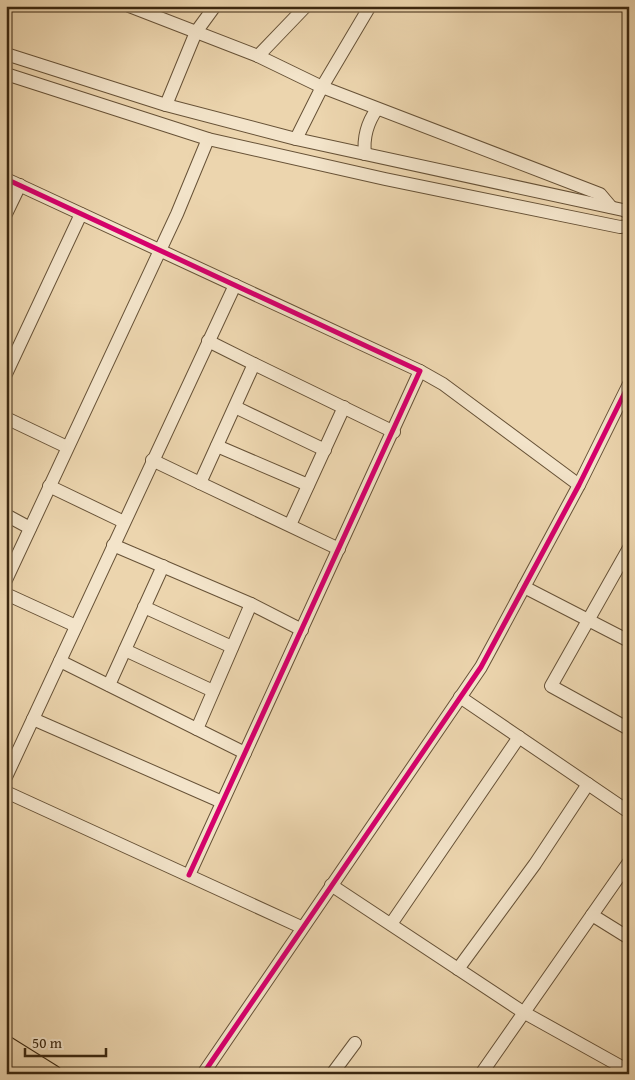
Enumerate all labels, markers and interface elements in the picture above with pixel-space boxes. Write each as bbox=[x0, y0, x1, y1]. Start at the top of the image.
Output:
scale bar bbox=[25, 1025, 106, 1057]
text: 50 m bbox=[32, 1032, 63, 1053]

